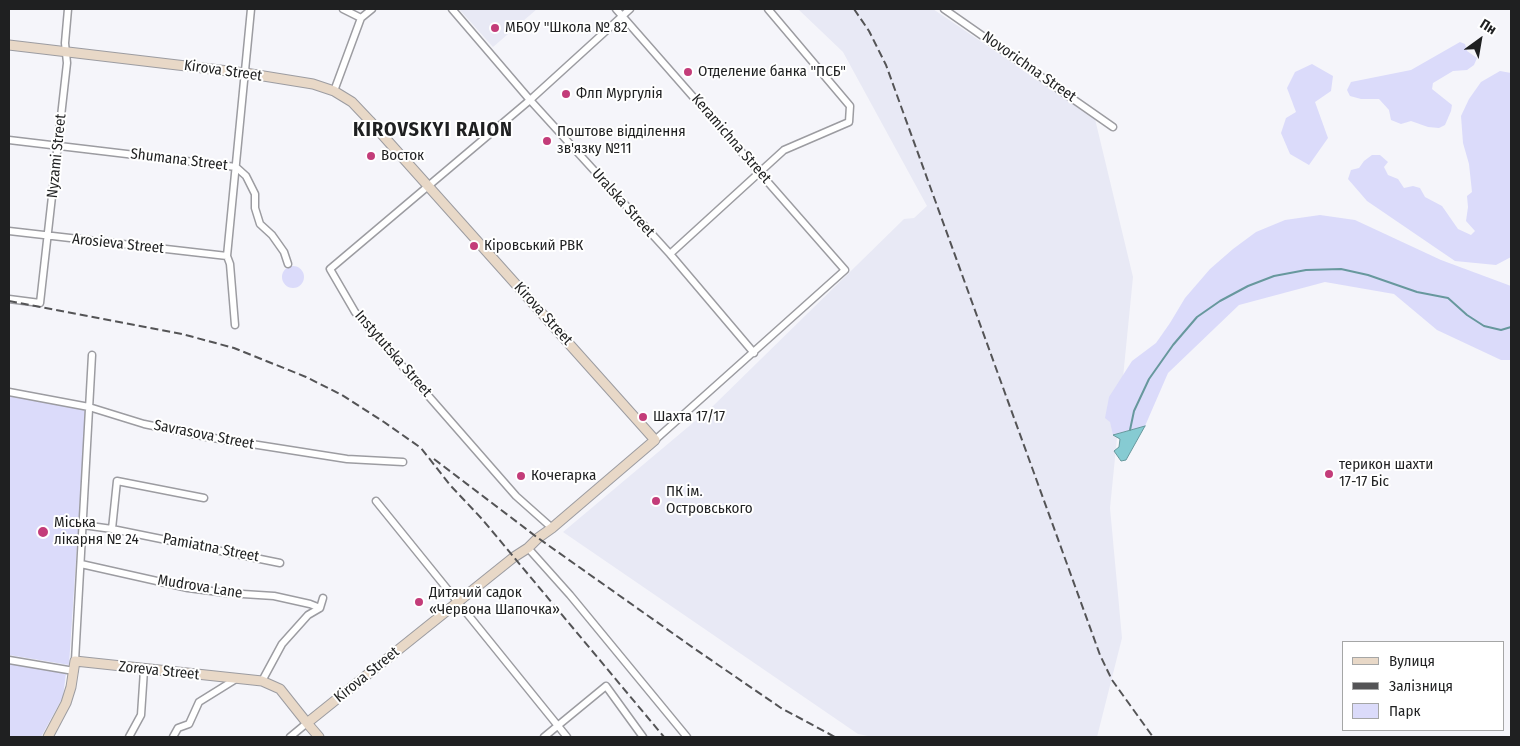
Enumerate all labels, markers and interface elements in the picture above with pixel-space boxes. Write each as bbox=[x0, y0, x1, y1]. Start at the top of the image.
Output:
north arrow bbox=[1455, 15, 1505, 65]
text: Пн bbox=[1477, 15, 1499, 38]
place label: МБОУ "Школа № 82 bbox=[505, 19, 628, 37]
marker: МБОУ "Школа № 82 bbox=[489, 22, 501, 34]
street label: Novorichna Street bbox=[979, 28, 1079, 106]
street label: Kirova Street bbox=[183, 57, 263, 85]
place label: Отделение банка "ПСБ" bbox=[698, 63, 846, 81]
marker: Отделение банка "ПСБ" bbox=[682, 66, 694, 78]
place label: Флп Мургулія bbox=[576, 85, 663, 103]
marker: Флп Мургулія bbox=[560, 88, 572, 100]
street label: Keramichna Street bbox=[687, 91, 775, 187]
street label: Nyzami Street bbox=[44, 113, 70, 199]
district label: KIROVSKYI RAION bbox=[351, 118, 515, 142]
place label: Поштове відділення зв'язку №11 bbox=[557, 123, 686, 158]
marker: Поштове відділення зв'язку №11 bbox=[541, 135, 553, 147]
street label: Shumana Street bbox=[129, 145, 229, 175]
place label: Восток bbox=[381, 147, 424, 165]
marker: Восток bbox=[365, 150, 377, 162]
street label: Uralska Street bbox=[588, 165, 658, 241]
street label: Arosieva Street bbox=[71, 230, 165, 258]
place label: Кіровський РВК bbox=[484, 237, 583, 255]
marker: Кіровський РВК bbox=[468, 240, 480, 252]
street label: Kirova Street bbox=[510, 279, 576, 349]
street label: Instytutska Street bbox=[351, 307, 435, 401]
place label: Шахта 17/17 bbox=[653, 408, 725, 426]
marker: Шахта 17/17 bbox=[637, 411, 649, 423]
street label: Savrasova Street bbox=[152, 416, 256, 454]
place label: терикон шахти 17-17 Біс bbox=[1339, 456, 1433, 491]
place label: Кочегарка bbox=[531, 467, 596, 485]
marker: терикон шахти 17-17 Біс bbox=[1323, 468, 1335, 480]
marker: Кочегарка bbox=[515, 470, 527, 482]
place label: ПК ім. Островського bbox=[666, 483, 753, 518]
marker: ПК ім. Островського bbox=[650, 495, 662, 507]
place label: Міська лікарня № 24 bbox=[54, 514, 139, 549]
marker: Міська лікарня № 24 bbox=[36, 525, 50, 539]
street label: Pamiatna Street bbox=[161, 530, 261, 566]
street label: Mudrova Lane bbox=[156, 571, 244, 603]
place label: Дитячий садок «Червона Шапочка» bbox=[429, 584, 560, 619]
marker: Дитячий садок «Червона Шапочка» bbox=[413, 596, 425, 608]
legend bbox=[1342, 641, 1505, 731]
street label: Kirova Street bbox=[331, 643, 403, 707]
text: Вулиця bbox=[1389, 652, 1435, 670]
street label: Zoreva Street bbox=[118, 658, 200, 684]
text: Залізниця bbox=[1389, 677, 1453, 695]
text: Парк bbox=[1389, 702, 1420, 720]

